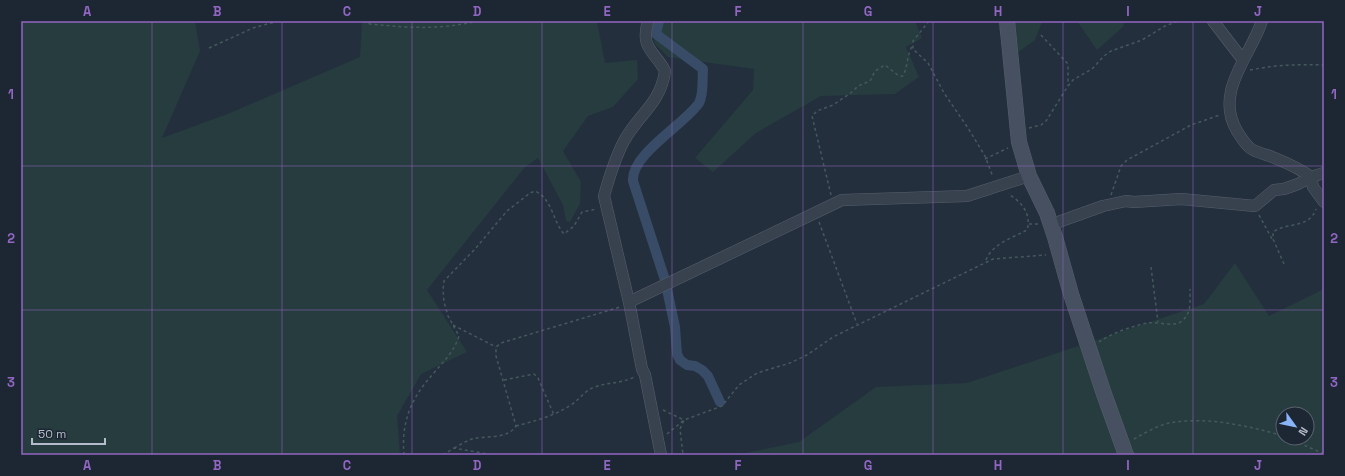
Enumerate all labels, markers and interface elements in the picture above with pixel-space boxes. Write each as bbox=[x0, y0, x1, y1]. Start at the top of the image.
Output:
text: A bbox=[83, 3, 92, 20]
text: B bbox=[213, 3, 222, 20]
text: C bbox=[343, 3, 351, 20]
text: D bbox=[473, 3, 482, 20]
text: E bbox=[603, 3, 611, 20]
text: F bbox=[735, 3, 742, 20]
text: G bbox=[864, 3, 872, 20]
text: H bbox=[994, 3, 1002, 20]
text: I bbox=[1126, 3, 1130, 20]
text: J bbox=[1254, 3, 1262, 20]
text: 1 bbox=[8, 86, 14, 103]
text: 1 bbox=[1331, 86, 1337, 103]
text: 2 bbox=[7, 230, 15, 247]
text: 2 bbox=[1330, 230, 1338, 247]
text: 3 bbox=[7, 374, 15, 391]
text: 3 bbox=[1330, 374, 1338, 391]
north arrow bbox=[1275, 406, 1315, 446]
scale bar bbox=[32, 420, 105, 446]
text: N bbox=[1296, 425, 1311, 438]
text: 50 m bbox=[38, 426, 66, 442]
text: A bbox=[83, 457, 92, 474]
text: B bbox=[213, 457, 222, 474]
text: C bbox=[343, 457, 351, 474]
text: D bbox=[473, 457, 482, 474]
text: E bbox=[603, 457, 611, 474]
text: F bbox=[735, 457, 742, 474]
text: G bbox=[864, 457, 872, 474]
text: H bbox=[994, 457, 1002, 474]
text: I bbox=[1126, 457, 1130, 474]
text: J bbox=[1254, 457, 1262, 474]

